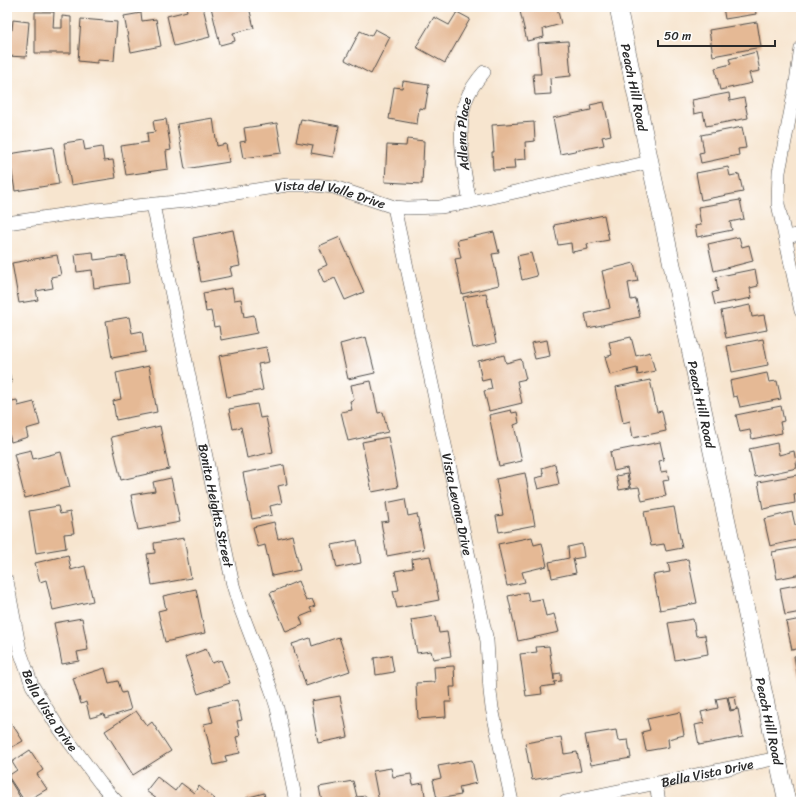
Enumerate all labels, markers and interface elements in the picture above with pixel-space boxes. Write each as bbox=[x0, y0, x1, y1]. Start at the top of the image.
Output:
scale bar bbox=[658, 22, 775, 48]
text: 50 m bbox=[664, 25, 691, 47]
street label: Peach Hill Road bbox=[614, 41, 655, 134]
street label: Adlena Place bbox=[450, 93, 478, 173]
street label: Vista del Valle Drive bbox=[273, 174, 389, 215]
street label: Peach Hill Road bbox=[681, 358, 723, 451]
street label: Bonita Heights Street bbox=[192, 441, 241, 570]
street label: Vista Levana Drive bbox=[436, 451, 480, 558]
street label: Bella Vista Drive bbox=[16, 666, 84, 756]
street label: Peach Hill Road bbox=[749, 675, 790, 768]
street label: Bella Vista Drive bbox=[659, 752, 755, 793]

